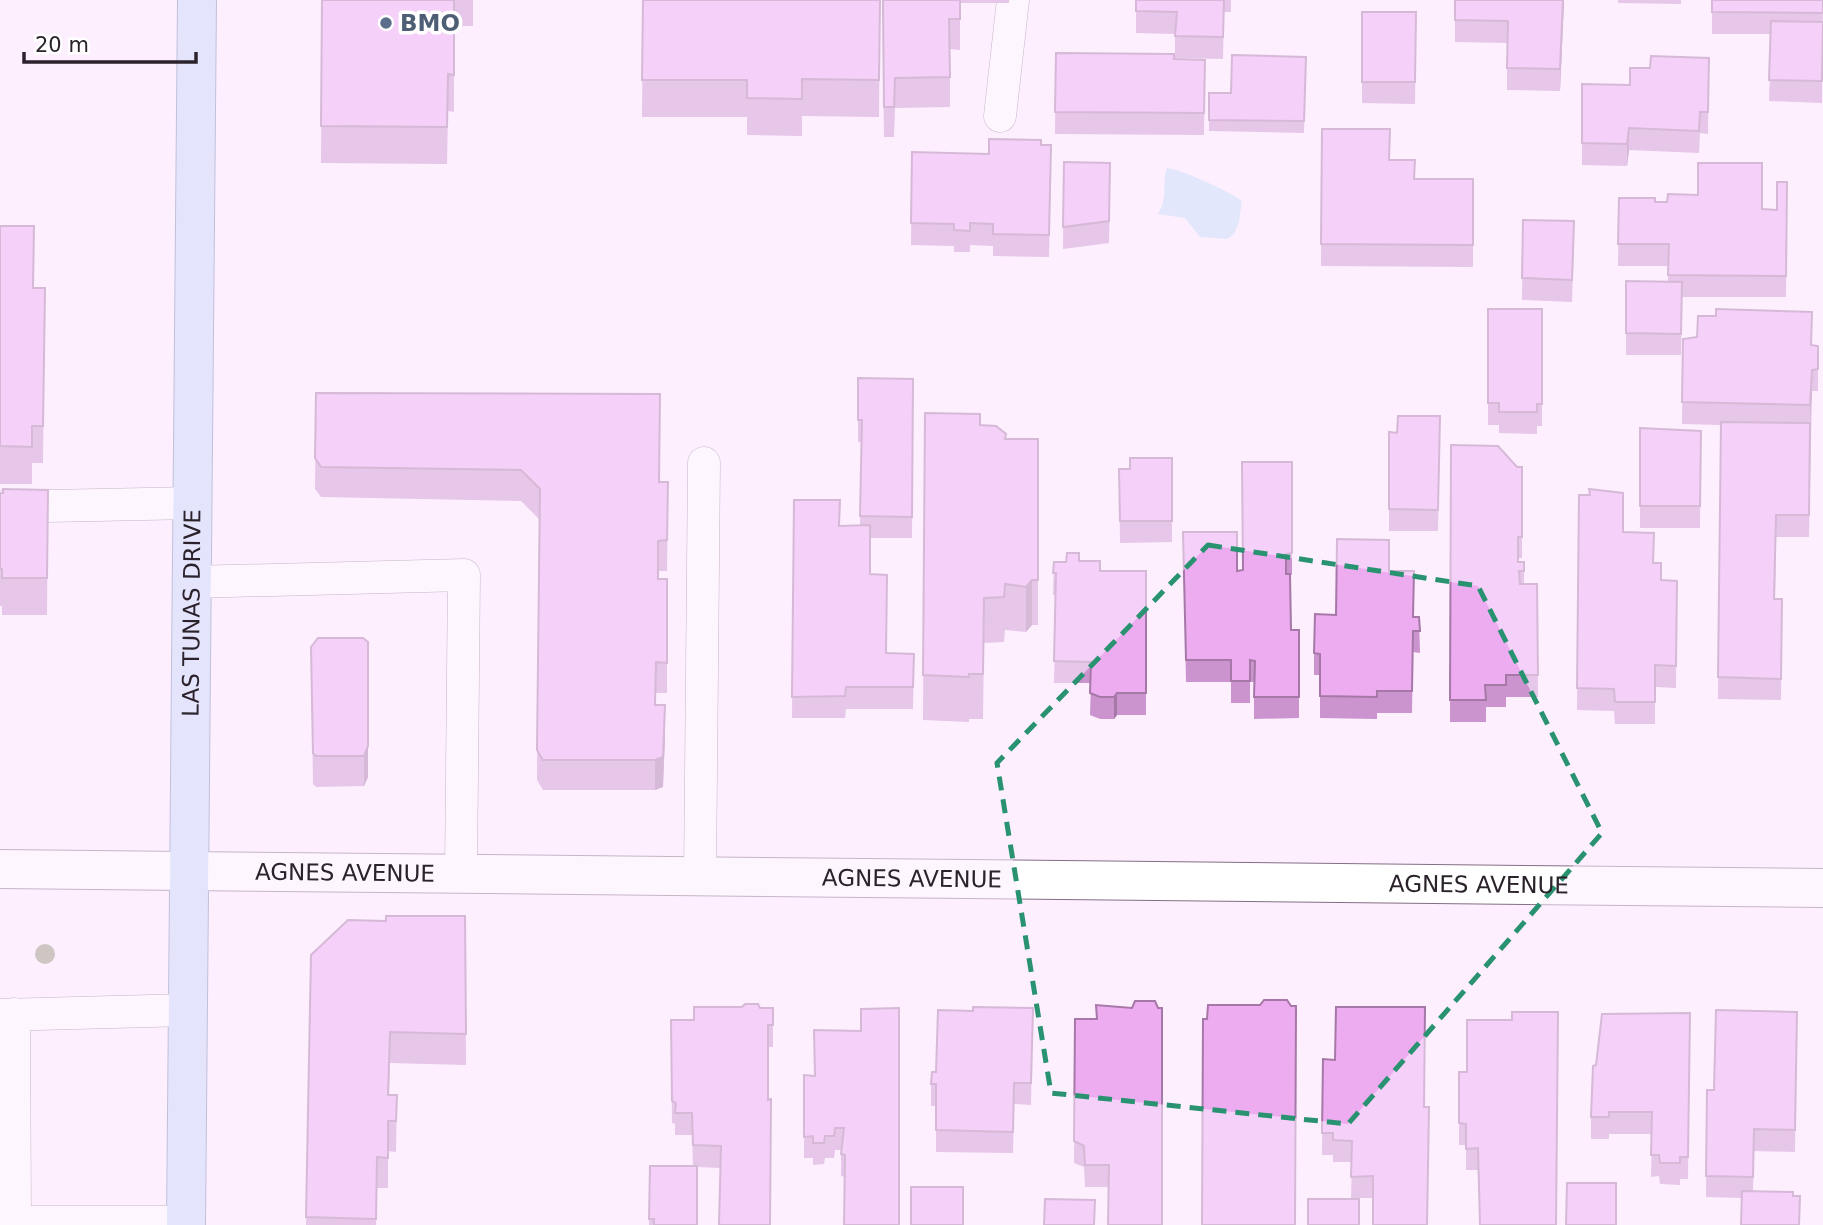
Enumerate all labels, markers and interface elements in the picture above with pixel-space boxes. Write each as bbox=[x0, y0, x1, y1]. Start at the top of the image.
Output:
place label: BMO bbox=[400, 10, 460, 36]
marker: BMO bbox=[378, 15, 394, 31]
scale bar bbox=[24, 21, 196, 65]
text: 20 m bbox=[35, 33, 89, 57]
street label: LAS TUNAS DRIVE bbox=[178, 509, 205, 717]
street label: AGNES AVENUE bbox=[255, 859, 435, 887]
street label: AGNES AVENUE bbox=[822, 865, 1002, 892]
street label: AGNES AVENUE bbox=[1389, 870, 1569, 898]

